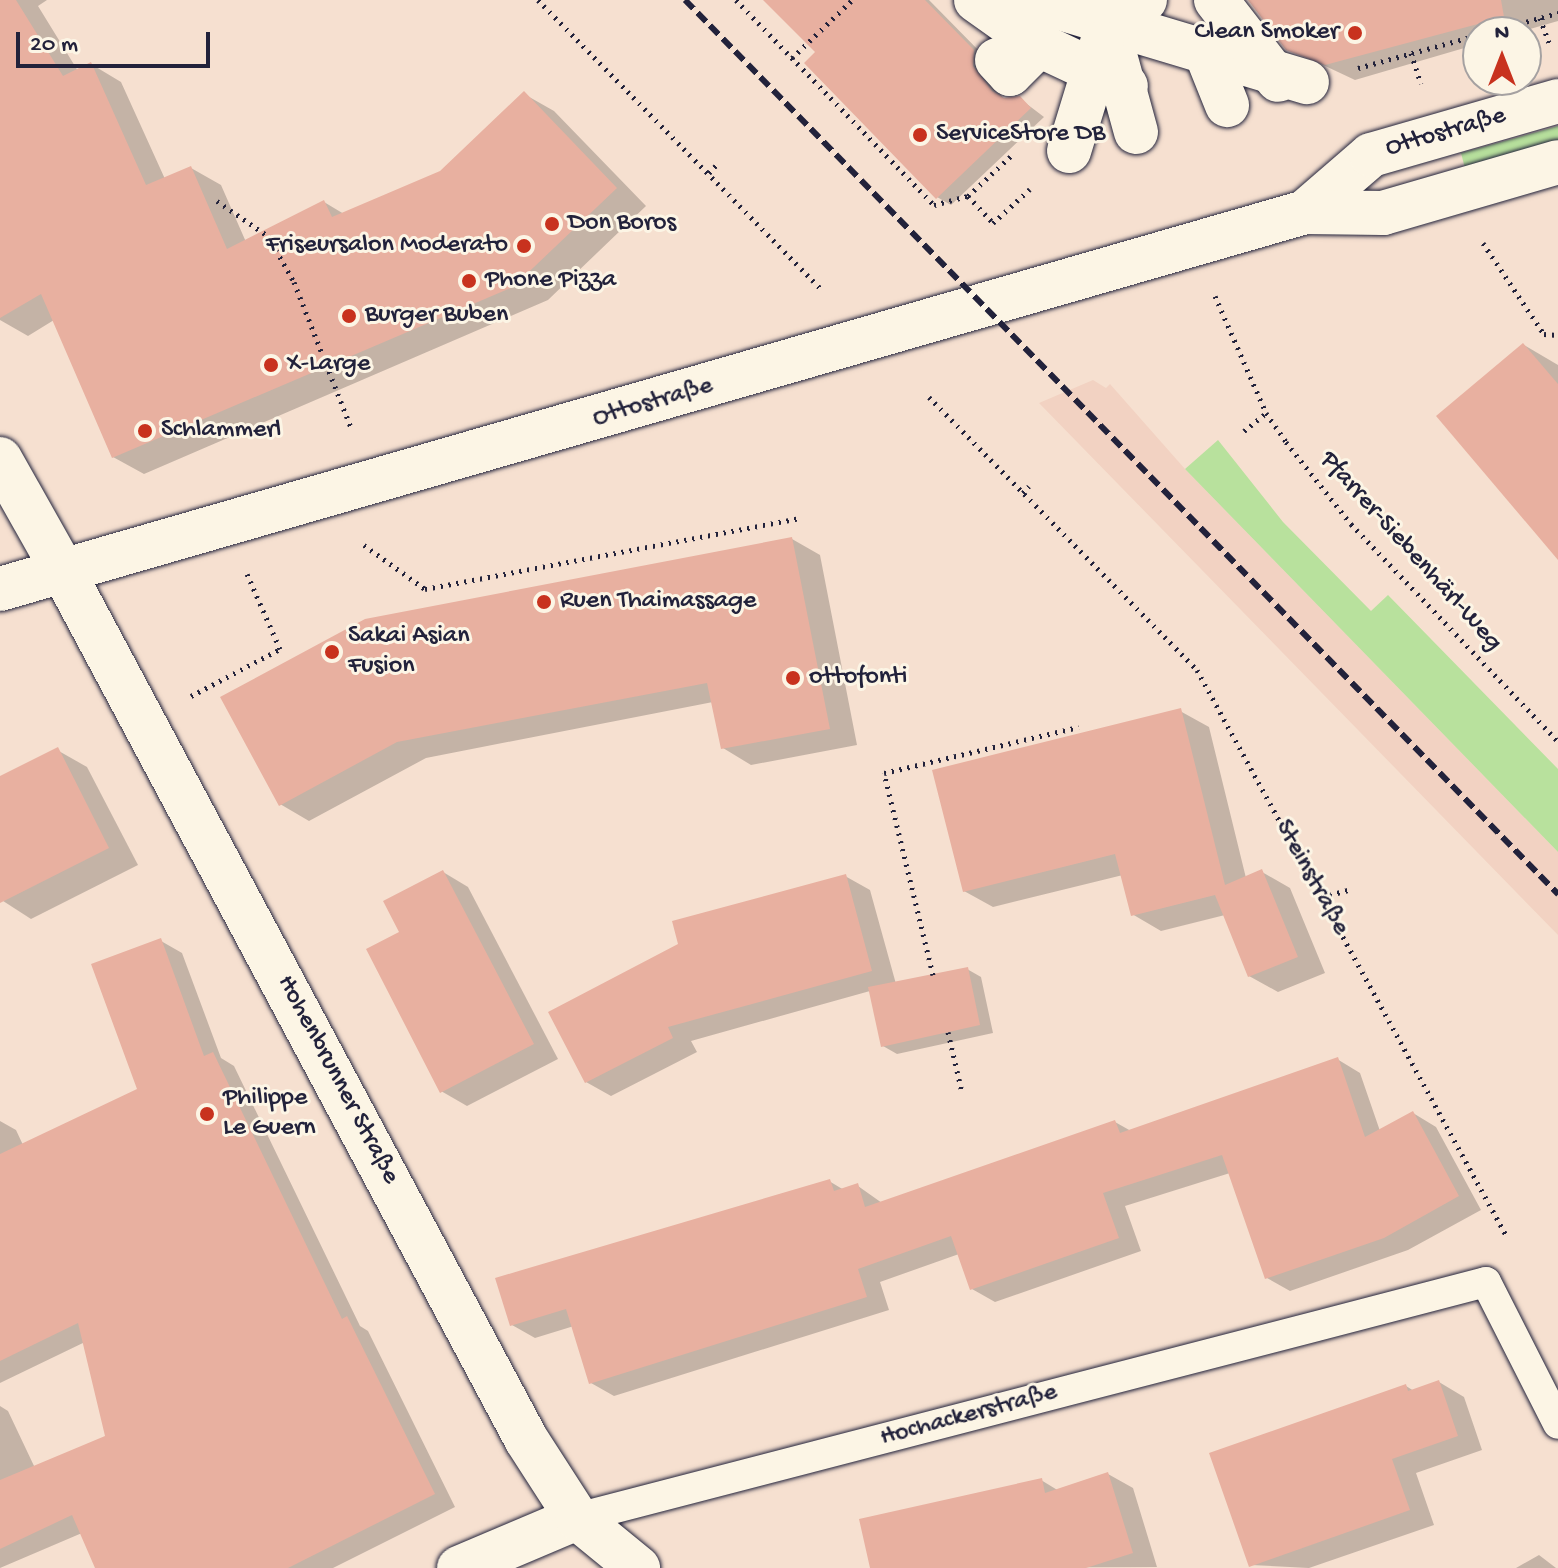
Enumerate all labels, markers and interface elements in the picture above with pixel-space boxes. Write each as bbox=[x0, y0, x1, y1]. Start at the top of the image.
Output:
scale bar bbox=[20, 16, 214, 66]
north arrow bbox=[1462, 16, 1542, 96]
place label: Clean Smoker bbox=[1195, 17, 1339, 49]
text: N bbox=[1495, 21, 1509, 47]
marker: Clean Smoker bbox=[1346, 24, 1364, 42]
text: 20 m bbox=[30, 31, 78, 60]
street label: Ottostraße bbox=[1382, 101, 1510, 165]
place label: ServiceStore DB bbox=[936, 119, 1105, 151]
marker: ServiceStore DB bbox=[911, 126, 929, 144]
place label: Don Boros bbox=[568, 208, 676, 240]
marker: Don Boros bbox=[543, 215, 561, 233]
place label: Friseursalon Moderato bbox=[266, 230, 508, 262]
marker: Friseursalon Moderato bbox=[515, 237, 533, 255]
place label: Phone Pizza bbox=[485, 265, 616, 297]
marker: Phone Pizza bbox=[460, 272, 478, 290]
place label: Burger Buben bbox=[365, 300, 508, 332]
marker: Burger Buben bbox=[340, 307, 358, 325]
place label: X-Large bbox=[287, 349, 370, 381]
marker: X-Large bbox=[262, 356, 280, 374]
street label: Ottostraße bbox=[589, 371, 717, 435]
place label: Schlammerl bbox=[161, 415, 281, 447]
marker: Schlammerl bbox=[136, 422, 154, 440]
street label: Pfarrer-Siebenhärl-Weg bbox=[1312, 446, 1508, 658]
place label: Ruen Thaimassage bbox=[560, 586, 756, 618]
marker: Ruen Thaimassage bbox=[535, 593, 553, 611]
place label: Sakai Asian Fusion bbox=[348, 621, 470, 682]
marker: Sakai Asian Fusion bbox=[323, 643, 341, 661]
place label: ottofonti bbox=[809, 662, 907, 694]
marker: ottofonti bbox=[784, 669, 802, 687]
street label: Steinstraße bbox=[1267, 815, 1355, 941]
street label: Hohenbrunner Straße bbox=[269, 970, 405, 1190]
place label: Philippe Le Guern bbox=[223, 1083, 316, 1144]
marker: Philippe Le Guern bbox=[198, 1105, 216, 1123]
street label: Hochackerstraße bbox=[877, 1377, 1061, 1455]

